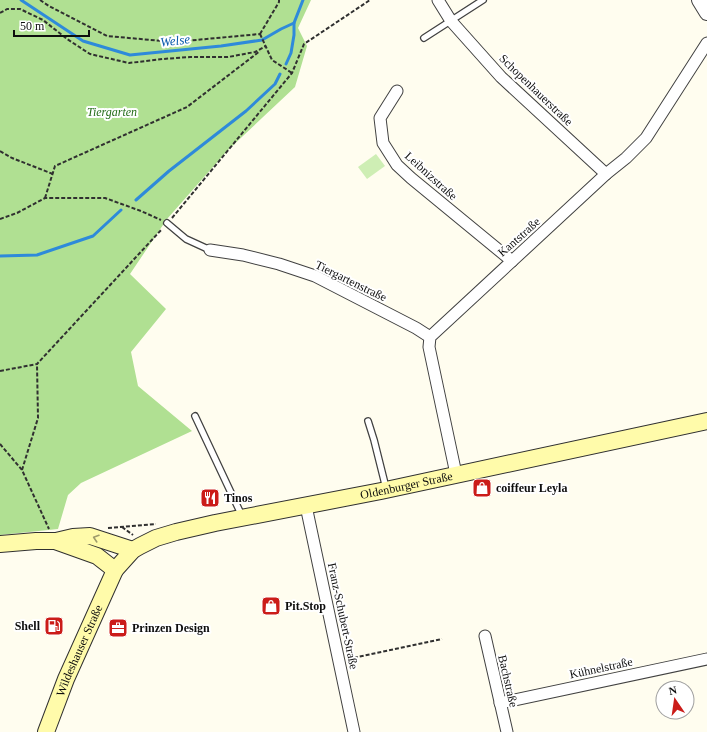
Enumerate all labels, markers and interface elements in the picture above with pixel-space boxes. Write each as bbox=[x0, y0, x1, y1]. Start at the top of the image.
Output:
scale bar bbox=[14, 12, 89, 38]
text: 50 m bbox=[20, 19, 45, 33]
water label: Welse bbox=[159, 31, 191, 50]
street label: Schopenhauerstraße bbox=[496, 51, 576, 129]
park label: Tiergarten bbox=[87, 105, 137, 119]
street label: Leibnizstraße bbox=[402, 149, 460, 203]
street label: Kantstraße bbox=[495, 214, 543, 260]
street label: Tiergartenstraße bbox=[313, 258, 389, 304]
street label: Oldenburger Straße bbox=[359, 469, 454, 502]
shop icon: coiffeur Leyla bbox=[471, 477, 493, 499]
place label: coiffeur Leyla bbox=[496, 481, 567, 495]
restaurant icon: Tinos bbox=[199, 487, 221, 509]
place label: Tinos bbox=[224, 491, 253, 505]
one-way arrow bbox=[93, 534, 100, 543]
street label: Franz-Schubert-Straße bbox=[325, 561, 361, 671]
shop icon: Pit.Stop bbox=[260, 595, 282, 617]
place label: Pit.Stop bbox=[285, 599, 326, 613]
street label: Wildeshauser Straße bbox=[53, 603, 105, 698]
fuel station icon: Shell bbox=[43, 615, 65, 637]
office icon: Prinzen Design bbox=[107, 617, 129, 639]
place label: Shell bbox=[15, 619, 41, 633]
place label: Prinzen Design bbox=[132, 621, 210, 635]
street label: Bachstraße bbox=[495, 653, 521, 709]
street label: Kühnelstraße bbox=[568, 655, 634, 681]
north arrow bbox=[655, 680, 695, 720]
text: N bbox=[668, 684, 678, 697]

